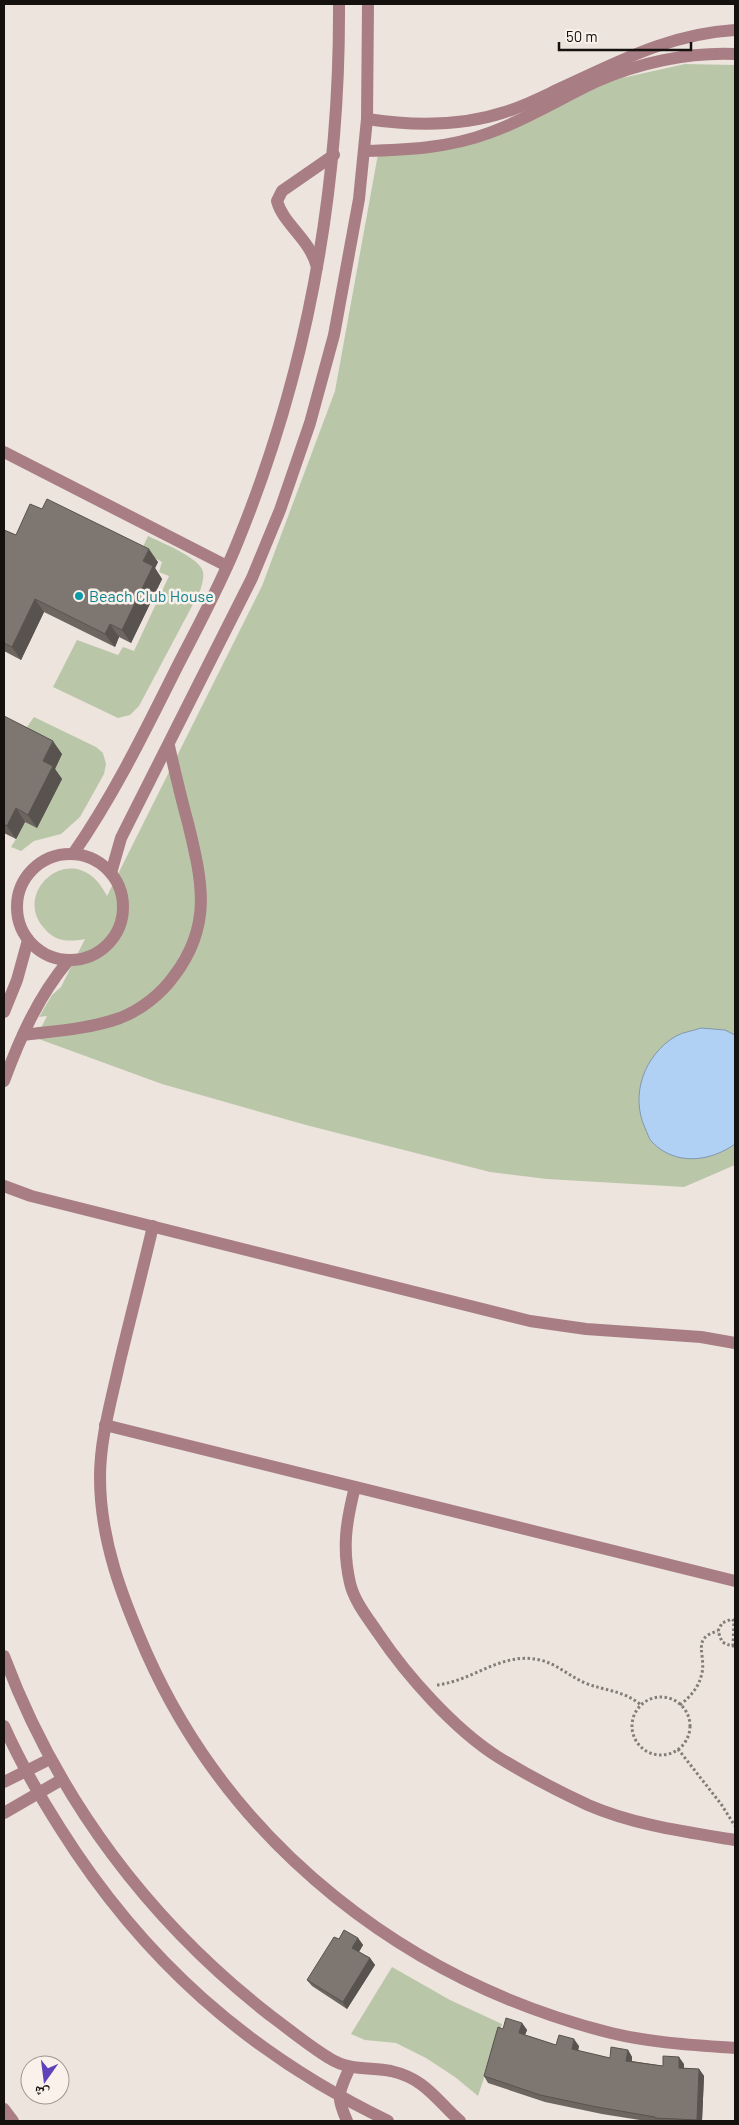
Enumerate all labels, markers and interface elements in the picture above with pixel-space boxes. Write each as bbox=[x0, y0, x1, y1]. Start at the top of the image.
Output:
scale bar bbox=[559, 20, 692, 52]
text: 50 m bbox=[566, 27, 598, 45]
place label: Beach Club House bbox=[89, 586, 214, 605]
marker: Beach Club House bbox=[73, 590, 85, 602]
north arrow bbox=[20, 2055, 70, 2105]
text: ش bbox=[32, 2082, 51, 2103]

